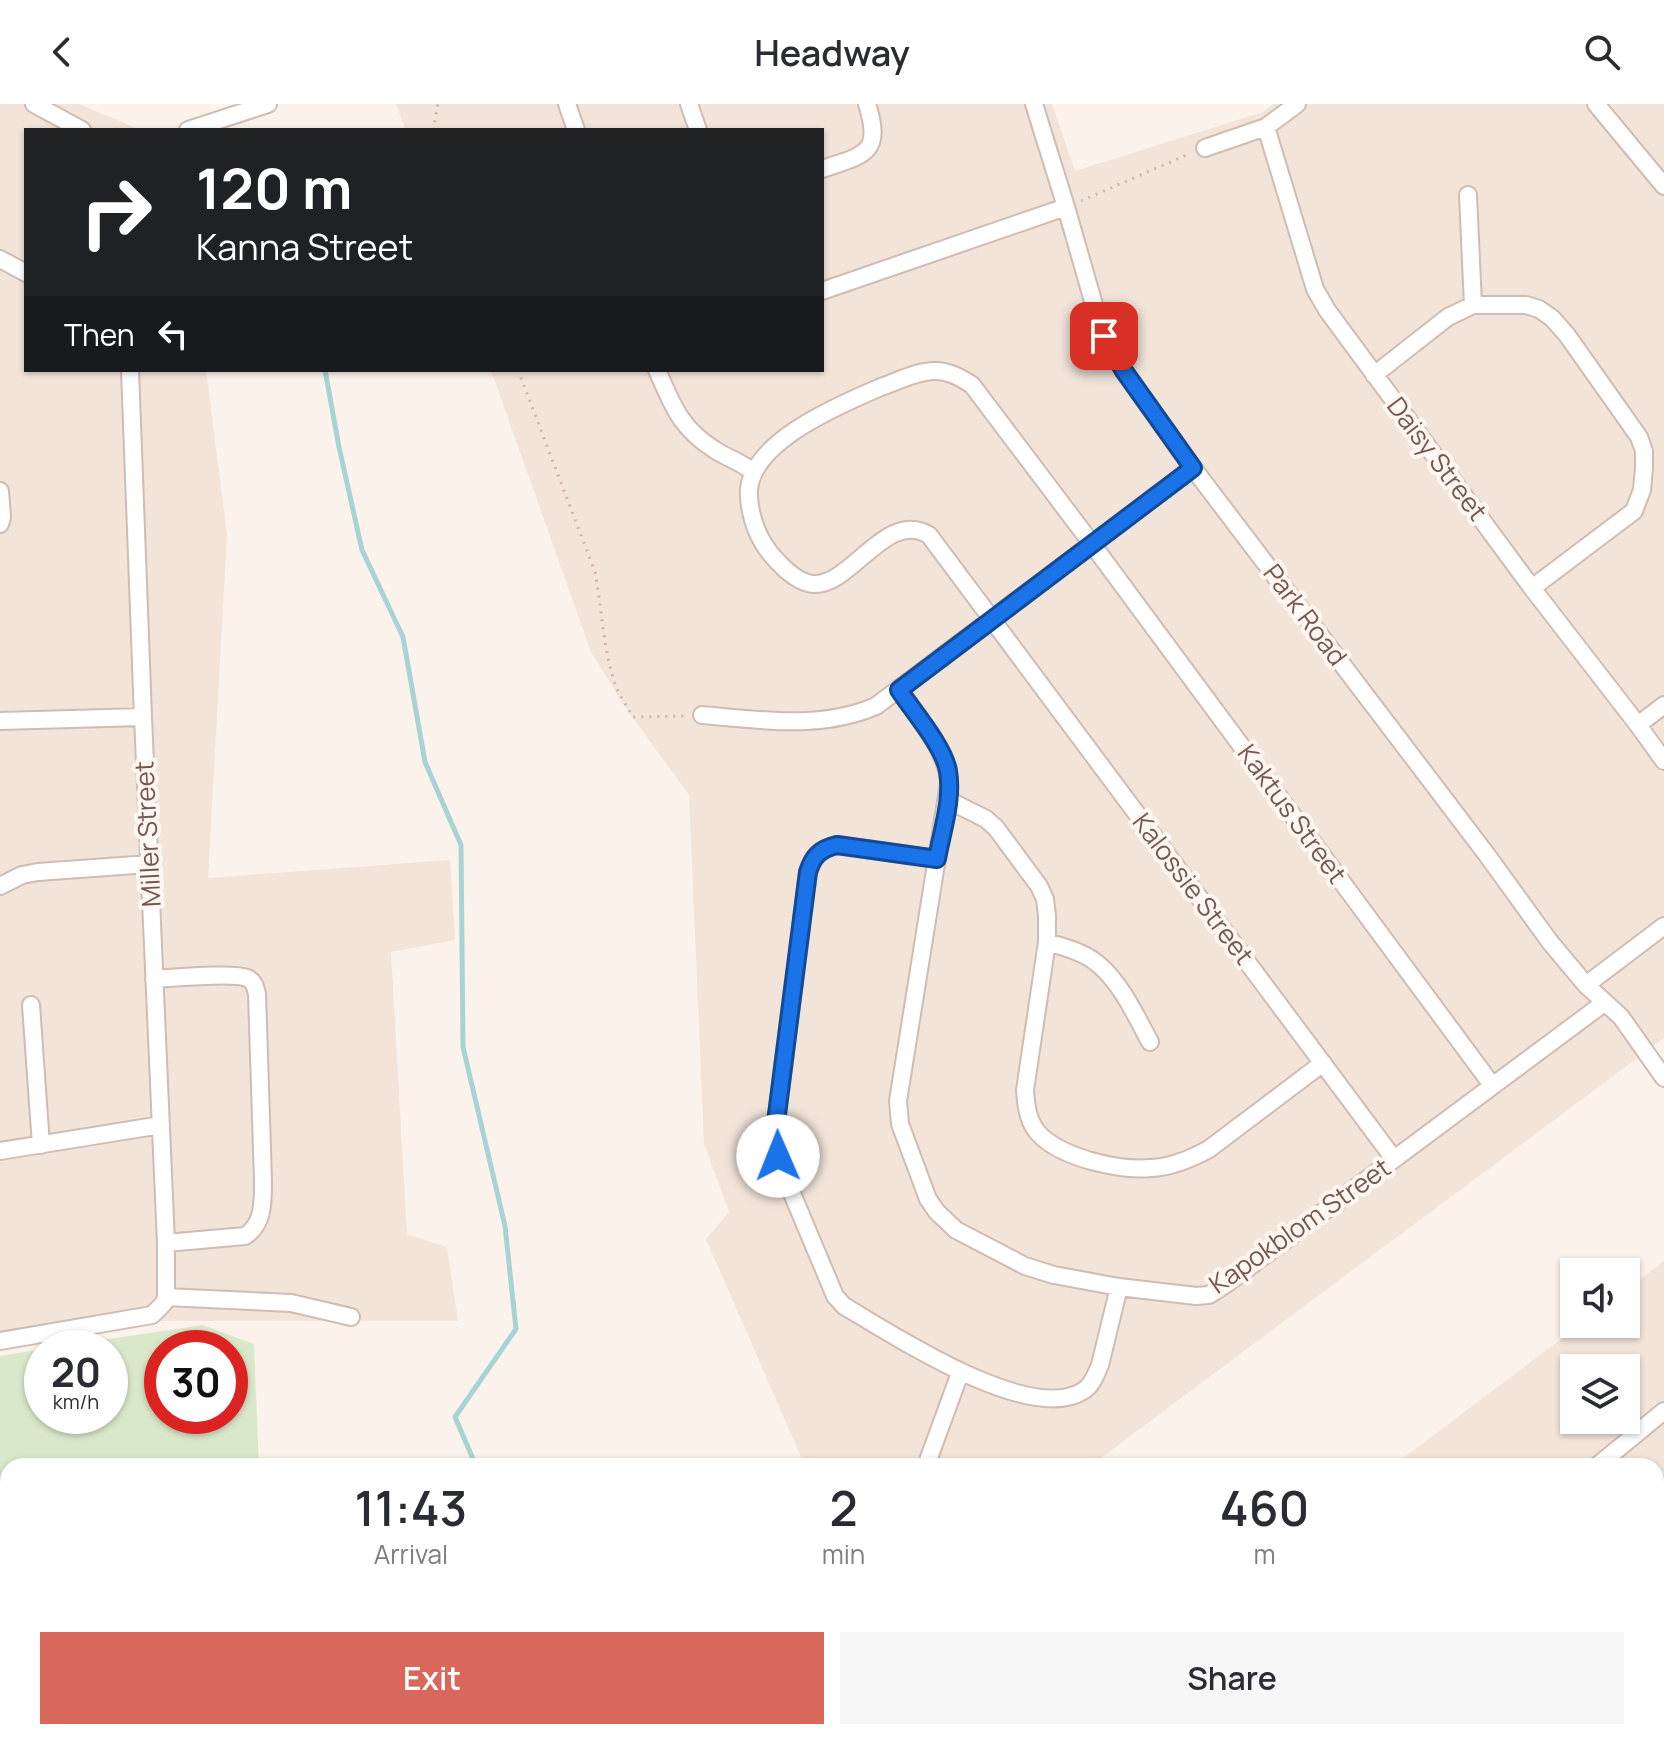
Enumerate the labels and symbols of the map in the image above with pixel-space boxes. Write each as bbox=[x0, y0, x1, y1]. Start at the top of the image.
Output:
pin bbox=[1070, 302, 1138, 370]
street label: Daisy Street bbox=[1379, 389, 1496, 528]
street label: Park Road bbox=[1256, 556, 1356, 673]
street label: Kaktus Street bbox=[1230, 737, 1356, 890]
street label: Miller Street bbox=[125, 760, 169, 908]
street label: Kalossie Street bbox=[1125, 805, 1263, 972]
position arrow bbox=[736, 1114, 820, 1198]
street label: Kapokblom Street bbox=[1201, 1149, 1397, 1301]
speed limit sign: 30 bbox=[144, 1330, 248, 1434]

